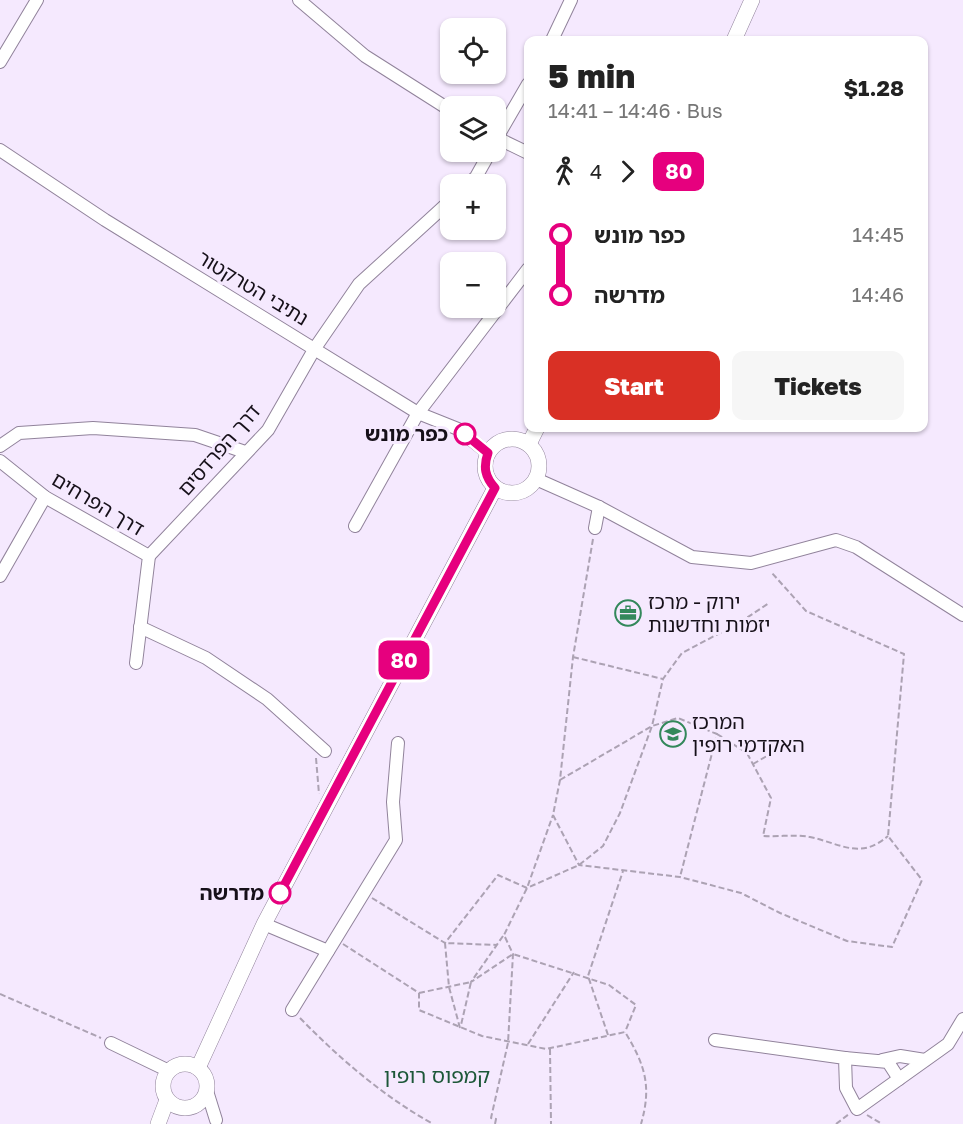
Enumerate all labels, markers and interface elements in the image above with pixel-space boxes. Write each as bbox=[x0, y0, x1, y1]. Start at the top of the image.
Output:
map controls bbox=[440, 18, 506, 318]
button: locate bbox=[440, 18, 506, 84]
text: 5 min bbox=[548, 56, 635, 95]
text: $1.28 bbox=[843, 74, 904, 101]
button: layers bbox=[440, 96, 506, 162]
text: 14:41 – 14:46 · Bus bbox=[548, 98, 723, 122]
icon: walk bbox=[548, 155, 581, 188]
icon: forward bbox=[611, 155, 644, 188]
text: 80 bbox=[665, 158, 692, 184]
text: 4 bbox=[590, 159, 602, 183]
button: + bbox=[440, 174, 506, 240]
text: כפר מונש bbox=[594, 221, 685, 248]
text: 14:45 bbox=[852, 222, 904, 246]
street label: נתיבי הטרקטור bbox=[194, 245, 313, 330]
button: − bbox=[440, 252, 506, 318]
text: מדרשה bbox=[594, 281, 665, 308]
text: 14:46 bbox=[852, 282, 904, 306]
button: Start bbox=[548, 351, 720, 420]
button: Tickets bbox=[732, 351, 904, 420]
street label: דרך הפרדסים bbox=[172, 399, 265, 500]
place label: כפר מונש bbox=[365, 421, 448, 445]
marker: כפר מונש bbox=[454, 423, 476, 445]
street label: דרך הפרחים bbox=[48, 466, 149, 540]
place label: ירוק - מרכז יזמות וחדשנות bbox=[648, 589, 770, 636]
office icon: ירוק - מרכז יזמות וחדשנות bbox=[613, 598, 643, 628]
line badge: 80 bbox=[377, 640, 431, 680]
text: 80 bbox=[390, 647, 418, 673]
place label: המרכז האקדמי רופין bbox=[692, 709, 805, 756]
school or university icon: המרכז האקדמי רופין bbox=[658, 719, 688, 749]
place label: מדרשה bbox=[199, 880, 264, 904]
marker: מדרשה bbox=[269, 882, 291, 904]
district label: קמפוס רופין bbox=[384, 1062, 490, 1088]

